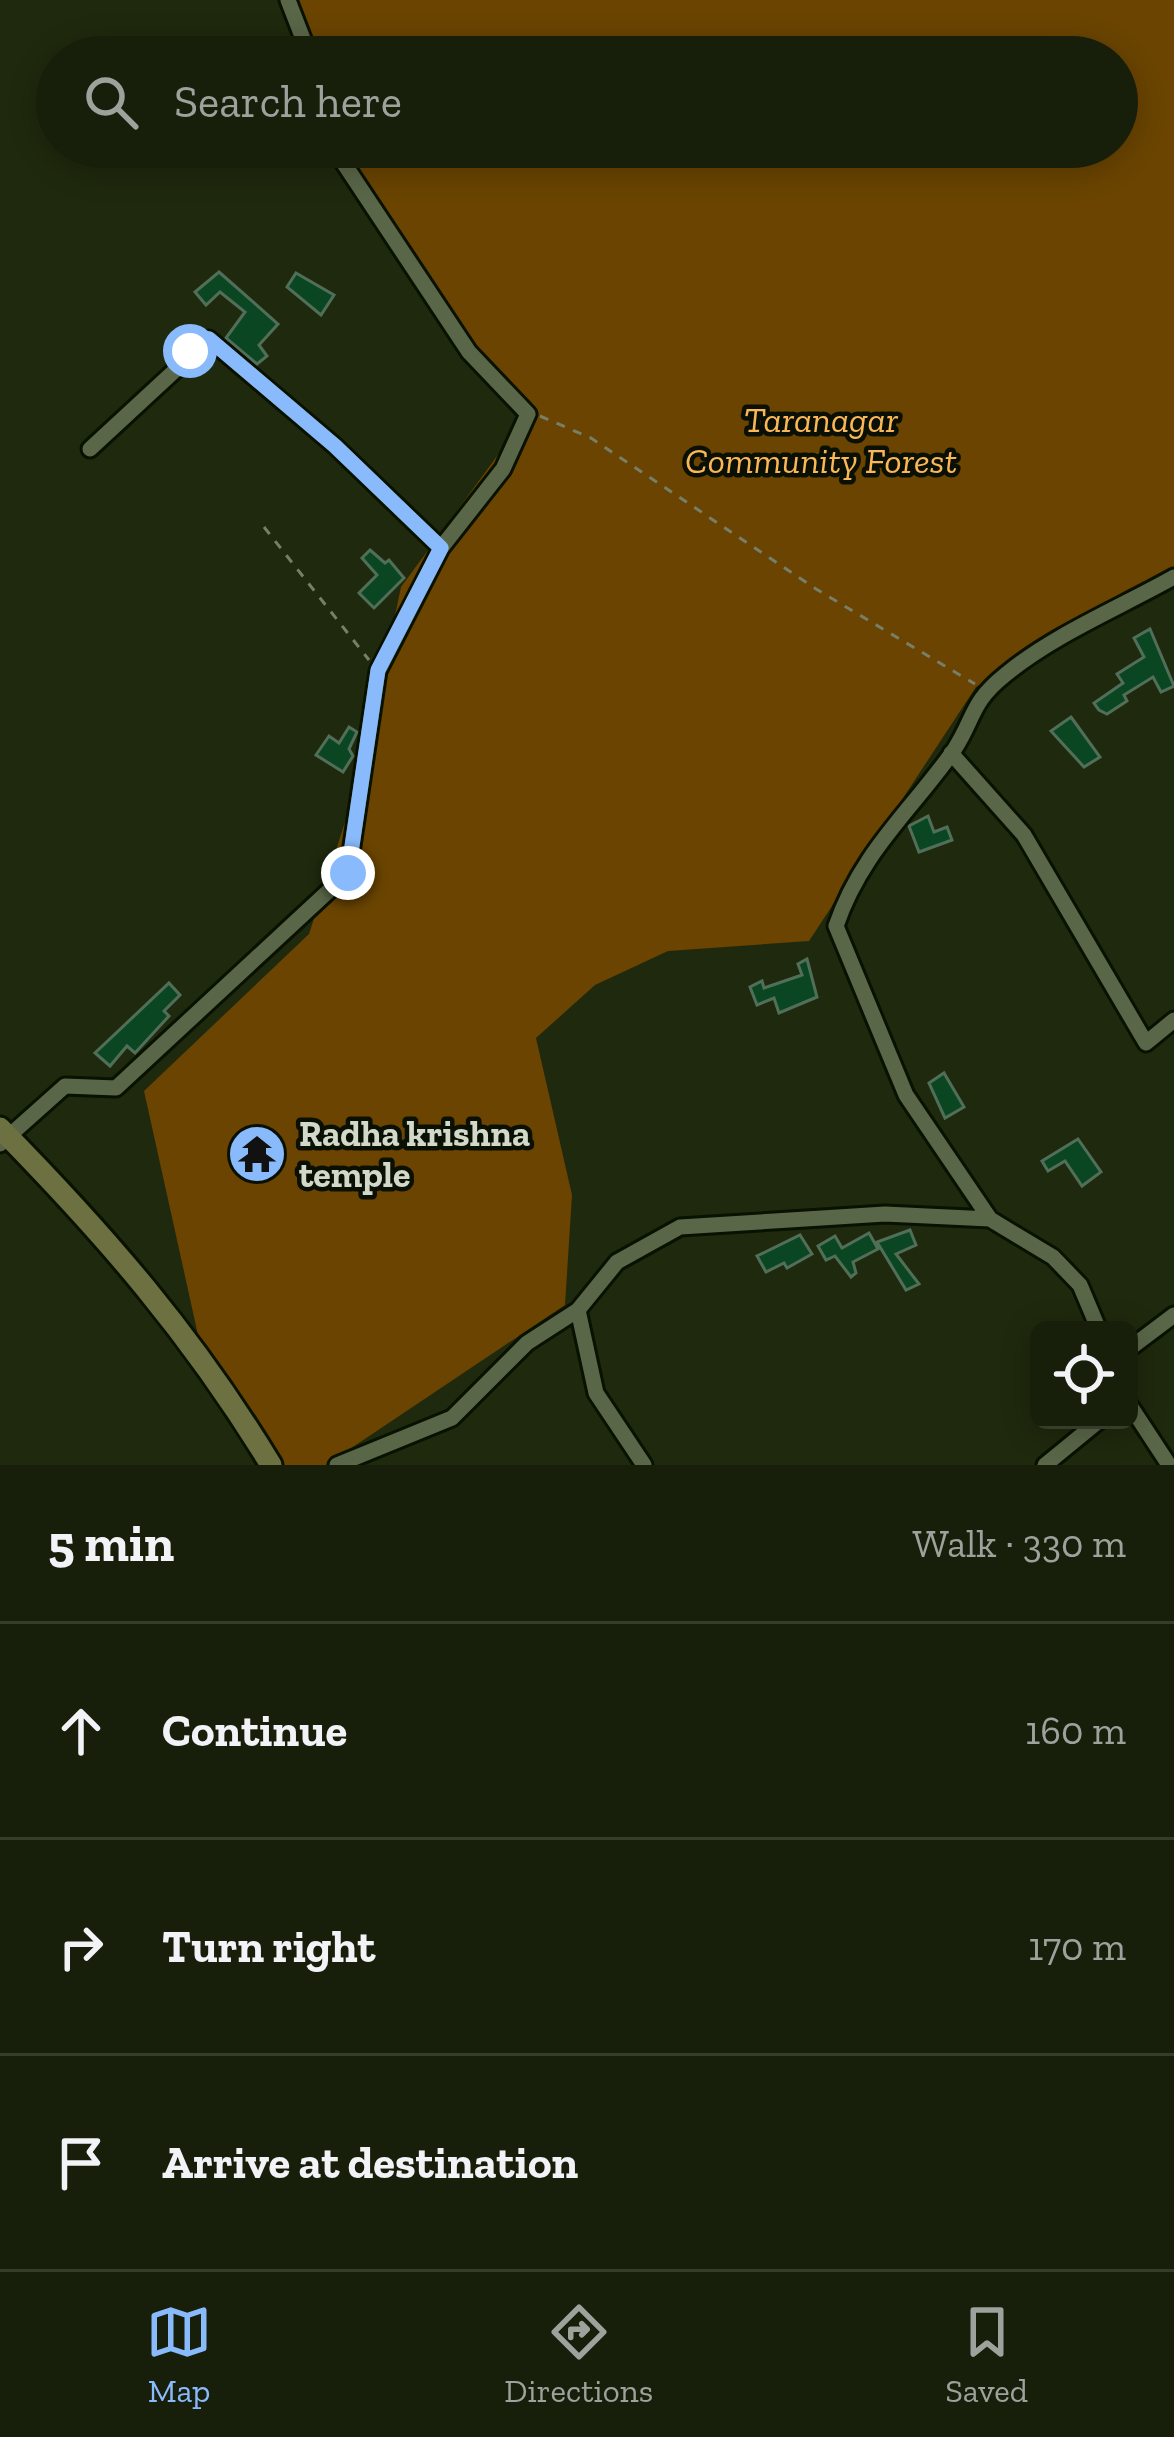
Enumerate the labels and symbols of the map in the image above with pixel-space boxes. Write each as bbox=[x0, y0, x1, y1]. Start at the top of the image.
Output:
route start bbox=[163, 324, 217, 378]
park label: Taranagar Community Forest bbox=[685, 398, 957, 482]
route end bbox=[321, 846, 375, 900]
place label: Radha krishna temple bbox=[299, 1112, 530, 1196]
temple icon: Radha krishna temple bbox=[226, 1123, 288, 1185]

